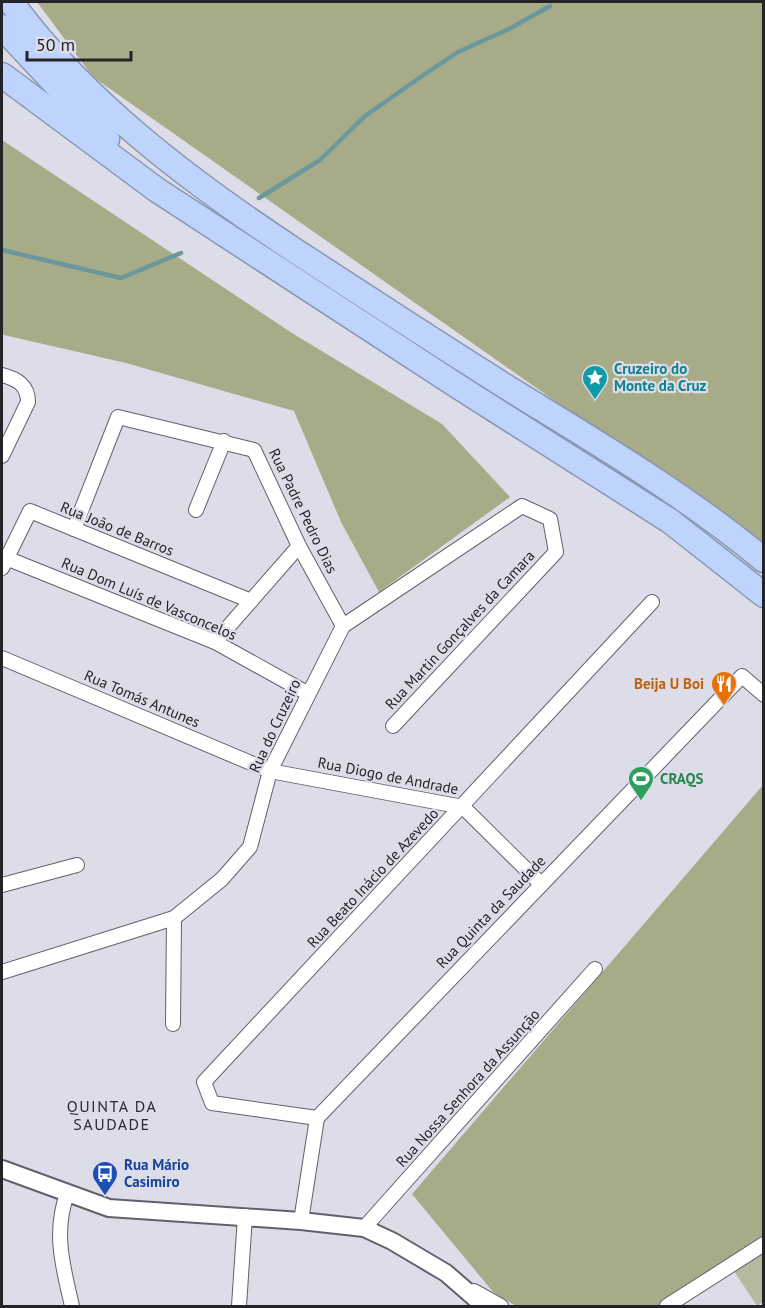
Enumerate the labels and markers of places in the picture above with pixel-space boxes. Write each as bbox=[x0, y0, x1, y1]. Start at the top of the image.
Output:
place label: Cruzeiro do Monte da Cruz bbox=[614, 359, 706, 395]
place icon: Cruzeiro do Monte da Cruz bbox=[580, 363, 610, 401]
restaurant icon: Beija U Boi bbox=[709, 669, 739, 707]
place label: Beija U Boi bbox=[634, 674, 704, 693]
sports icon: CRAQS bbox=[626, 764, 656, 802]
place label: CRAQS bbox=[660, 769, 704, 788]
place label: Rua Mário Casimiro bbox=[124, 1155, 189, 1191]
bus stop icon: Rua Mário Casimiro bbox=[90, 1159, 120, 1197]

